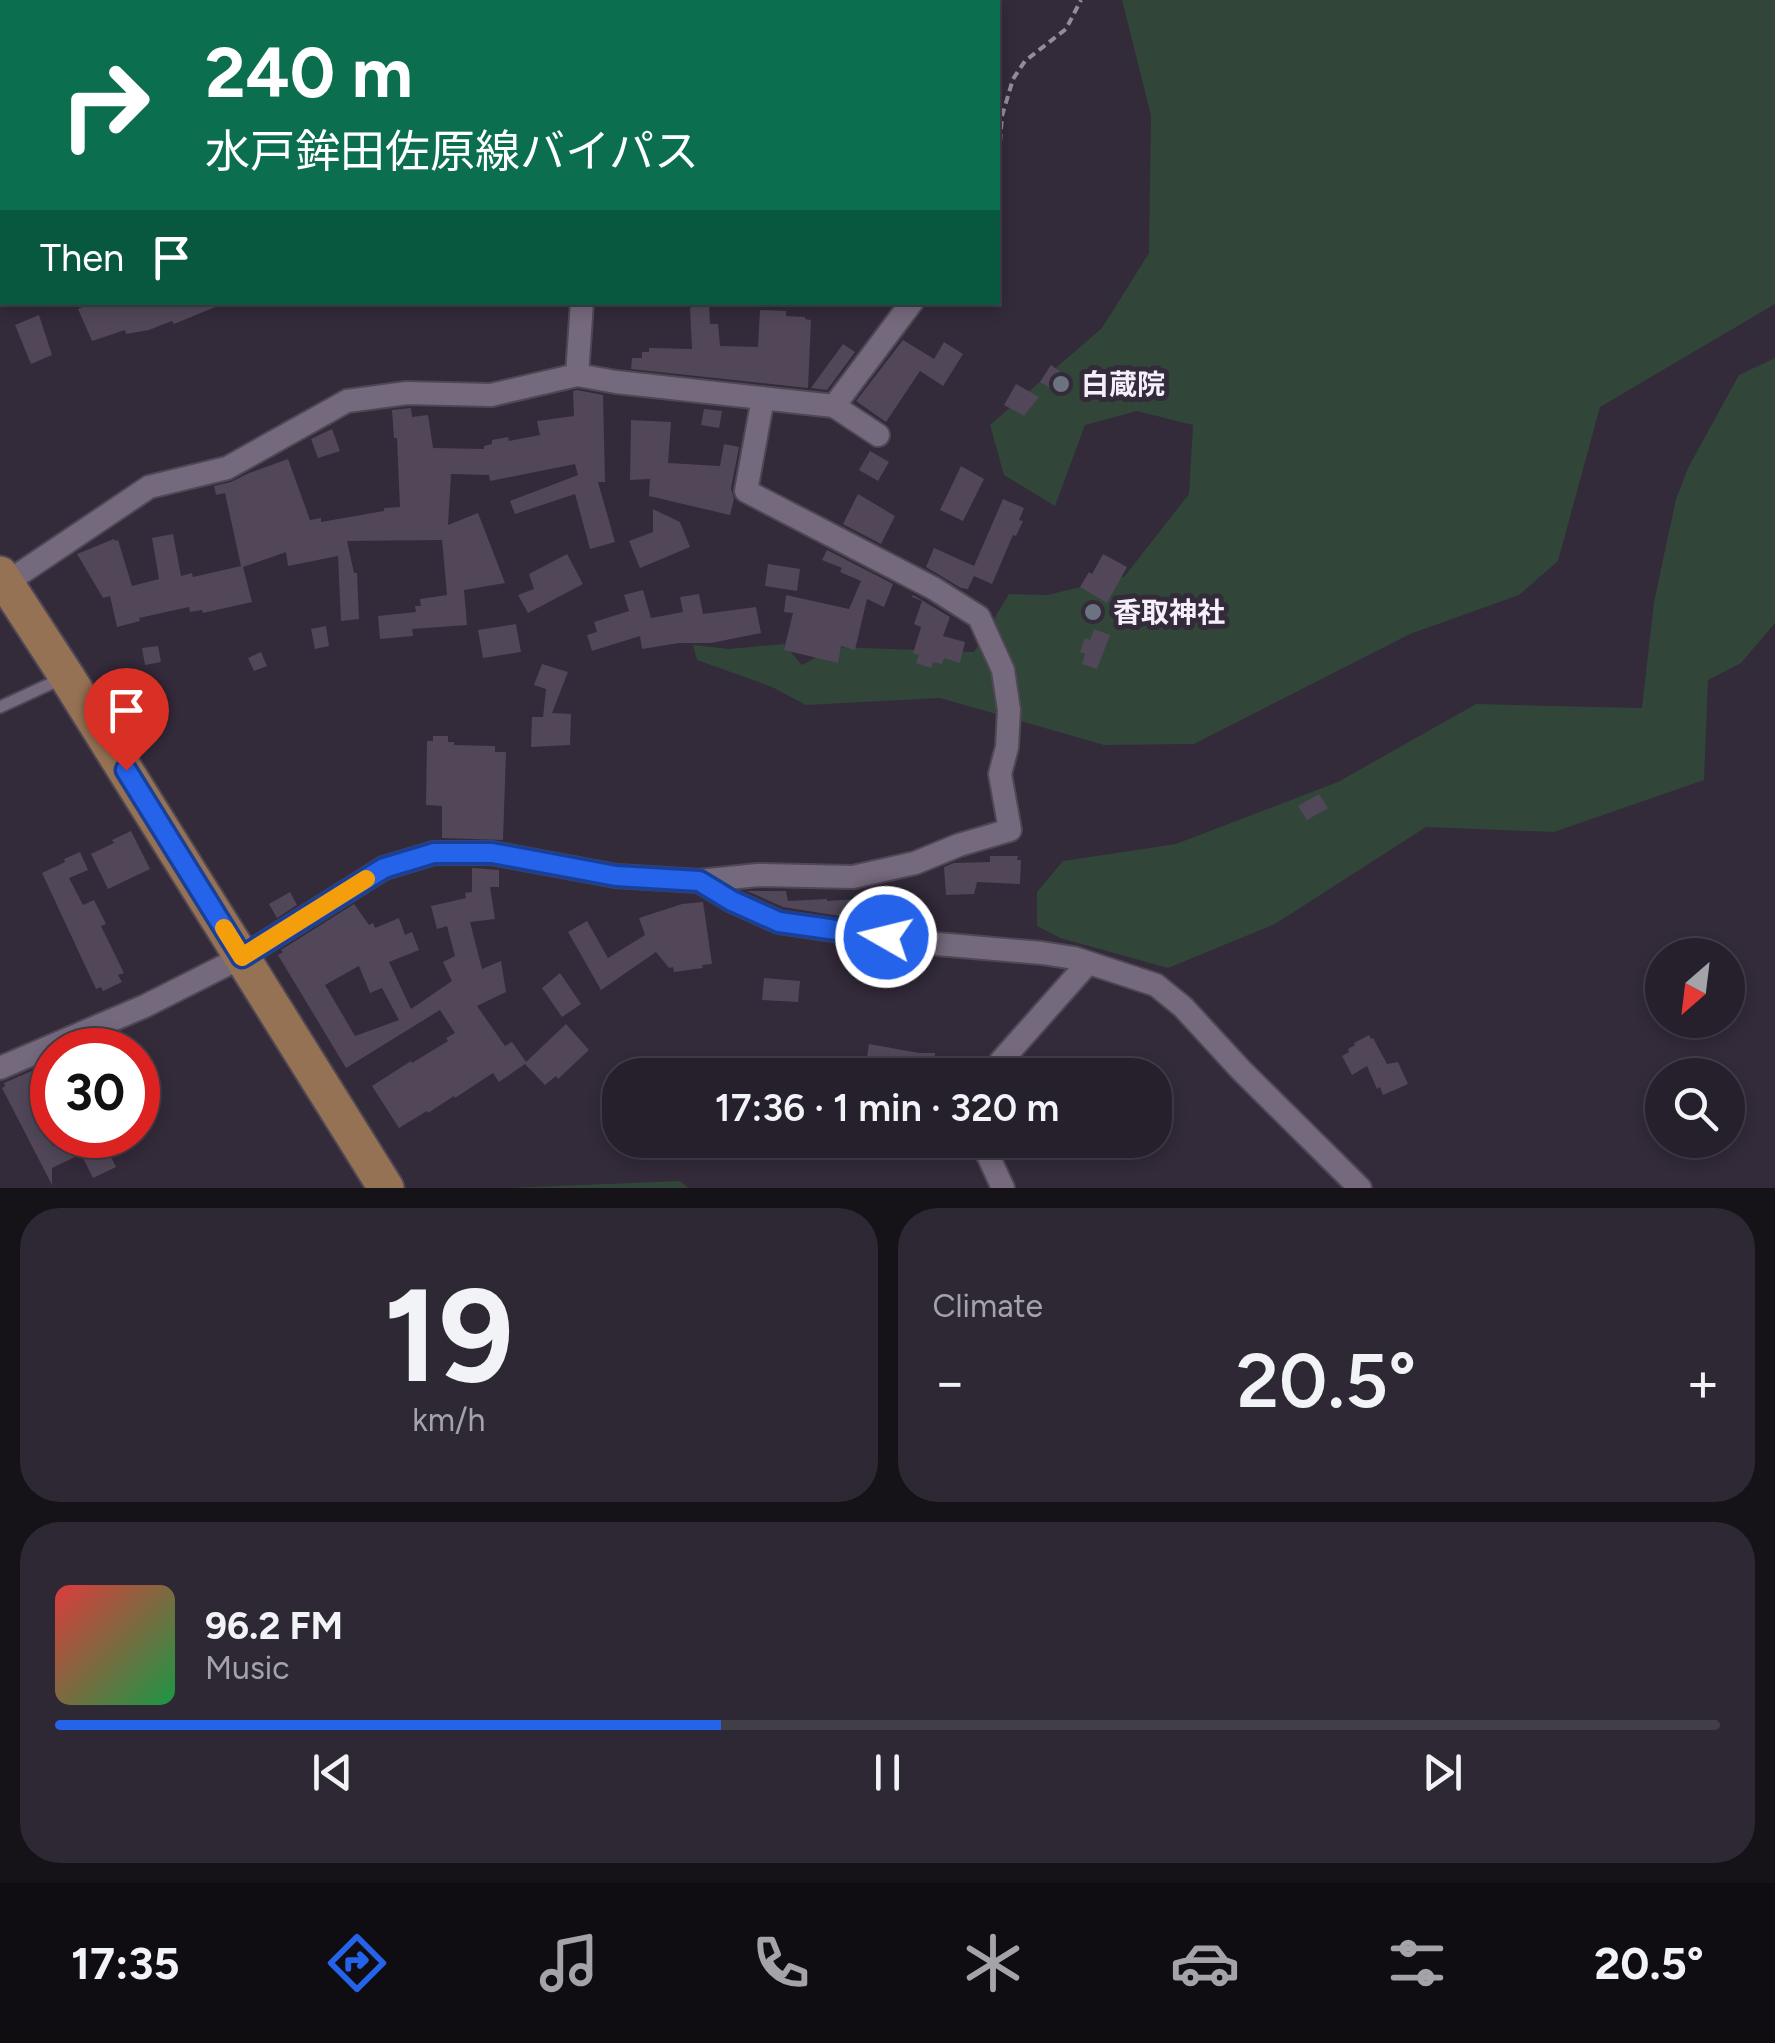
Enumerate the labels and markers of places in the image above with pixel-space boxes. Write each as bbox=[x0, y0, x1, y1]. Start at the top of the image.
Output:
place label: 白蔵院 bbox=[1081, 367, 1165, 401]
marker: 白蔵院 bbox=[1050, 373, 1072, 395]
place label: 香取神社 bbox=[1113, 595, 1225, 629]
marker: 香取神社 bbox=[1082, 601, 1104, 623]
pin bbox=[84, 668, 169, 771]

